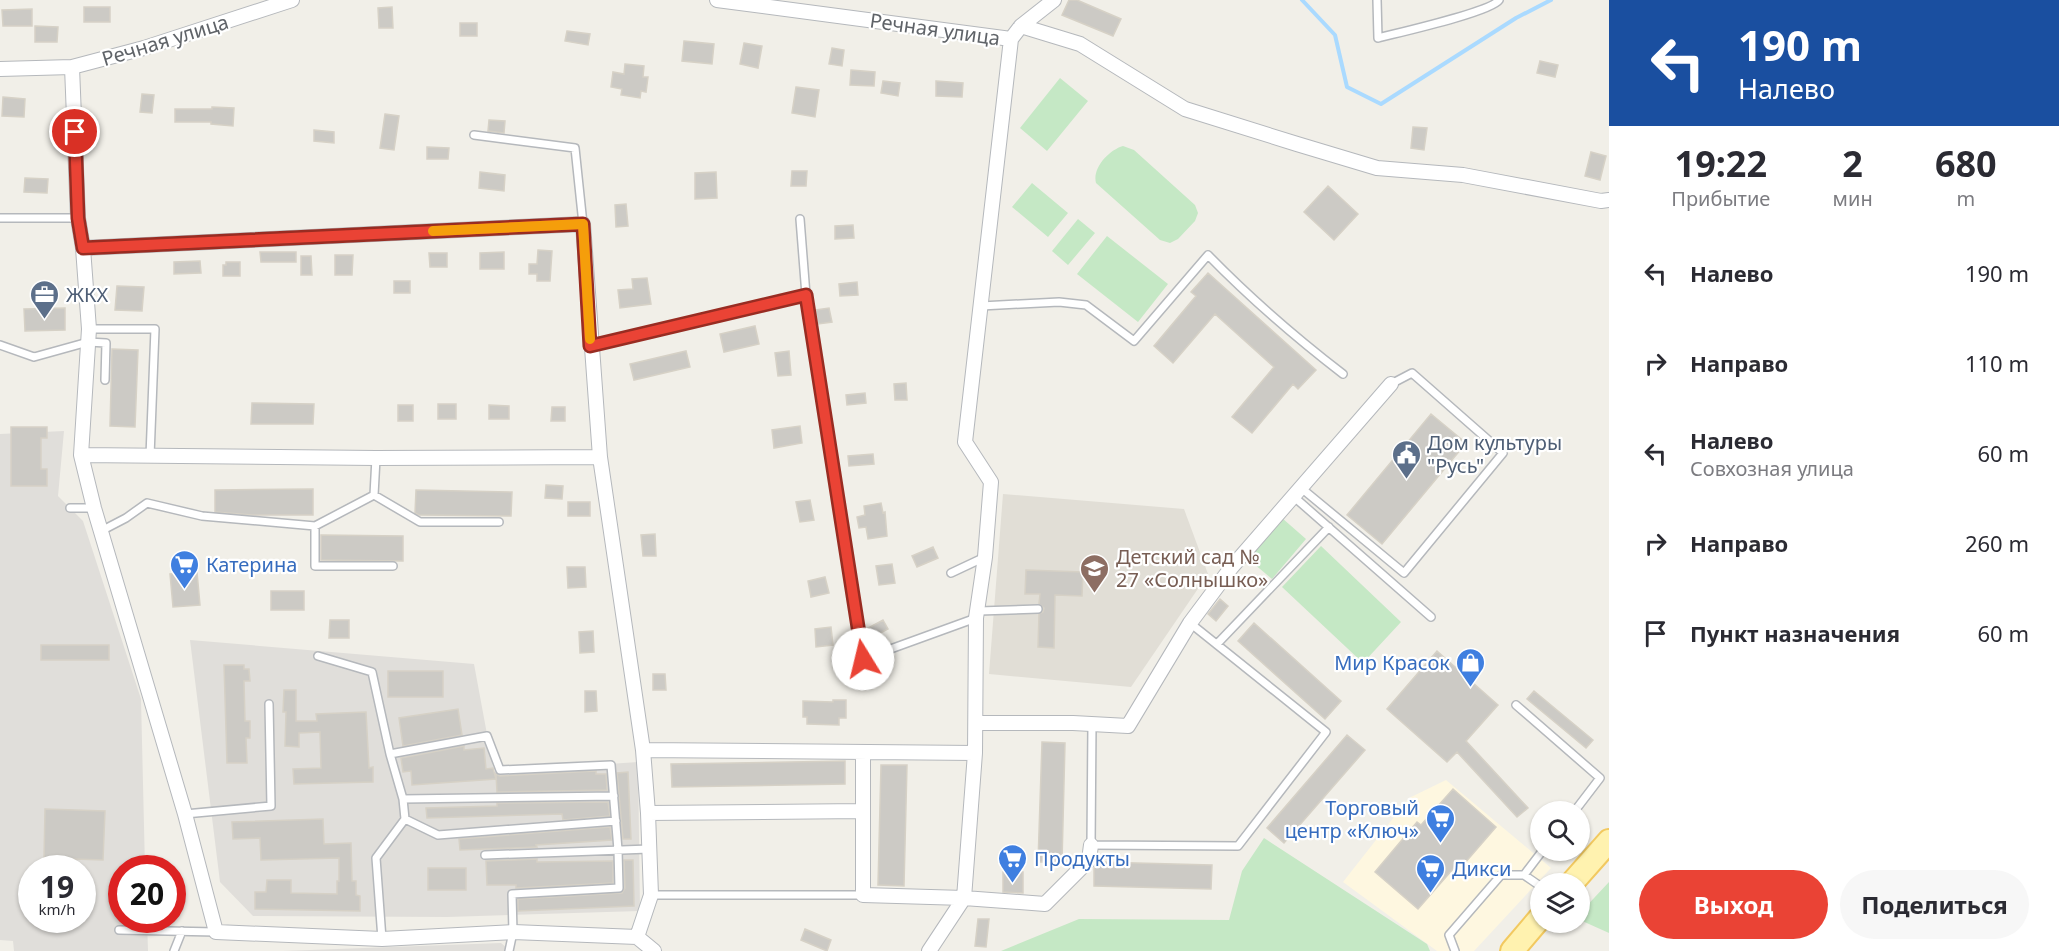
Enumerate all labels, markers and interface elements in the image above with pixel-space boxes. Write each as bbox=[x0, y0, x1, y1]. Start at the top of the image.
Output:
street label: Речная улица bbox=[868, 6, 1002, 52]
street label: Речная улица bbox=[98, 8, 232, 72]
text: 190 m bbox=[1738, 16, 1862, 73]
icon: left bbox=[1639, 24, 1717, 102]
text: Налево bbox=[1738, 70, 1835, 107]
pin bbox=[49, 106, 100, 157]
icon: arrive bbox=[58, 115, 91, 148]
text: 19:22 bbox=[1675, 139, 1767, 188]
text: 2 bbox=[1842, 139, 1863, 188]
text: 680 bbox=[1935, 139, 1997, 188]
text: Прибытие bbox=[1671, 185, 1770, 212]
text: мин bbox=[1833, 185, 1873, 212]
text: m bbox=[1956, 185, 1975, 212]
icon: left bbox=[1639, 257, 1672, 290]
text: Налево bbox=[1690, 258, 1773, 288]
text: 190 m bbox=[1965, 258, 2029, 288]
office icon: ЖКХ bbox=[29, 278, 61, 320]
place label: ЖКХ bbox=[66, 281, 109, 308]
icon: right bbox=[1639, 347, 1672, 380]
text: Направо bbox=[1690, 348, 1788, 378]
text: 110 m bbox=[1965, 348, 2029, 378]
text: Налево bbox=[1690, 425, 1773, 455]
place label: Дом культуры "Русь" bbox=[1427, 429, 1562, 479]
icon: left bbox=[1639, 437, 1672, 470]
public building icon: Дом культуры "Русь" bbox=[1390, 438, 1422, 480]
text: 60 m bbox=[1978, 438, 2029, 468]
text: Совхозная улица bbox=[1690, 455, 1854, 482]
icon: right bbox=[1639, 527, 1672, 560]
text: Направо bbox=[1690, 528, 1788, 558]
text: 260 m bbox=[1965, 528, 2029, 558]
place label: Детский сад № 27 «Солнышко» bbox=[1116, 543, 1268, 593]
supermarket icon: Катерина bbox=[169, 548, 201, 590]
place label: Катерина bbox=[206, 551, 297, 578]
school or university icon: Детский сад № 27 «Солнышко» bbox=[1079, 552, 1111, 594]
icon: arrive bbox=[1639, 617, 1672, 650]
text: Пункт назначения bbox=[1690, 618, 1900, 648]
text: 60 m bbox=[1978, 618, 2029, 648]
position arrow bbox=[831, 627, 895, 691]
shop icon: Мир Красок bbox=[1455, 646, 1487, 688]
place label: Мир Красок bbox=[1334, 649, 1450, 676]
place label: Торговый центр «Ключ» bbox=[1285, 794, 1419, 844]
map controls bbox=[1530, 801, 1590, 933]
button: search bbox=[1530, 801, 1590, 861]
supermarket icon: Торговый центр «Ключ» bbox=[1424, 802, 1456, 844]
supermarket icon: Продукты bbox=[997, 842, 1029, 884]
place label: Продукты bbox=[1034, 845, 1130, 872]
supermarket icon: Дикси bbox=[1415, 852, 1447, 894]
speed limit sign: 20 bbox=[108, 855, 186, 933]
place label: Дикси bbox=[1452, 855, 1512, 882]
text: 19 bbox=[40, 866, 74, 907]
button: Выход bbox=[1639, 870, 1828, 939]
button: Поделиться bbox=[1840, 870, 2029, 939]
button: layers bbox=[1530, 873, 1590, 933]
text: km/h bbox=[39, 899, 75, 919]

